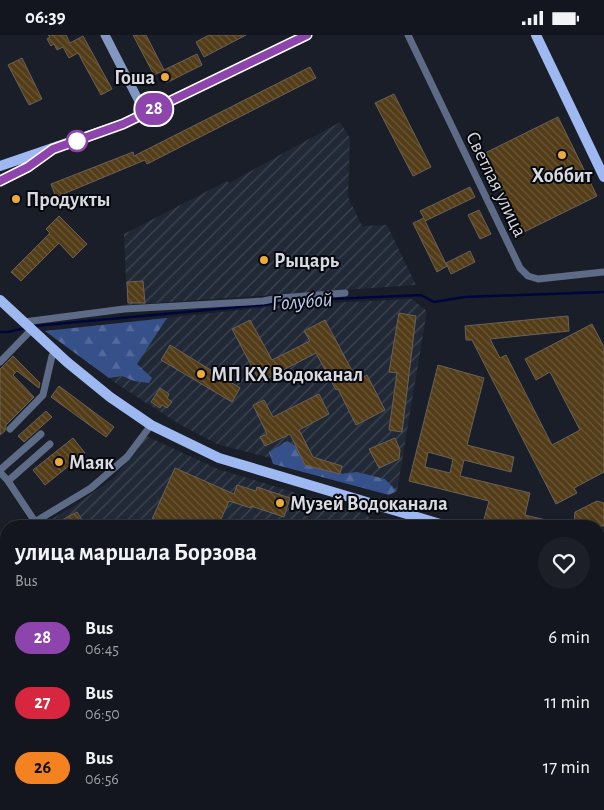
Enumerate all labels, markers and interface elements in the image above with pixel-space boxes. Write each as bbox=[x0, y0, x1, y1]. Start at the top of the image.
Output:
text: 06:39 bbox=[25, 8, 66, 27]
place label: Гоша bbox=[114, 68, 156, 88]
marker: Гоша bbox=[159, 71, 171, 83]
line badge: 28 bbox=[132, 93, 176, 125]
text: 28 bbox=[145, 100, 163, 118]
street label: Светлая улица bbox=[462, 129, 530, 240]
unlabelled marker bbox=[66, 130, 88, 152]
marker: Хоббит bbox=[556, 149, 568, 161]
place label: Хоббит bbox=[532, 166, 593, 186]
place label: Продукты bbox=[26, 190, 110, 210]
marker: Продукты bbox=[10, 193, 22, 205]
place label: Рыцарь bbox=[274, 251, 340, 271]
marker: Рыцарь bbox=[258, 254, 270, 266]
water label: Голубой bbox=[271, 289, 333, 314]
place label: МП КХ Водоканал bbox=[211, 365, 363, 385]
marker: МП КХ Водоканал bbox=[195, 368, 207, 380]
place label: Маяк bbox=[69, 453, 114, 473]
marker: Маяк bbox=[53, 456, 65, 468]
place label: Музей Водоканала bbox=[290, 494, 448, 514]
marker: Музей Водоканала bbox=[274, 497, 286, 509]
button: heart bbox=[538, 537, 590, 589]
text: улица маршала Борзова bbox=[15, 541, 257, 565]
text: Bus bbox=[15, 573, 38, 589]
text: Bus bbox=[85, 619, 113, 638]
text: 6 min bbox=[548, 628, 590, 647]
text: 28 bbox=[34, 629, 51, 647]
text: 06:45 bbox=[85, 641, 119, 657]
text: Bus bbox=[85, 684, 113, 703]
text: 11 min bbox=[544, 693, 590, 712]
text: 27 bbox=[34, 694, 51, 712]
text: 06:50 bbox=[85, 706, 120, 722]
text: Bus bbox=[85, 749, 113, 768]
text: 17 min bbox=[543, 758, 590, 777]
text: 26 bbox=[34, 759, 51, 777]
text: 06:56 bbox=[85, 771, 119, 787]

